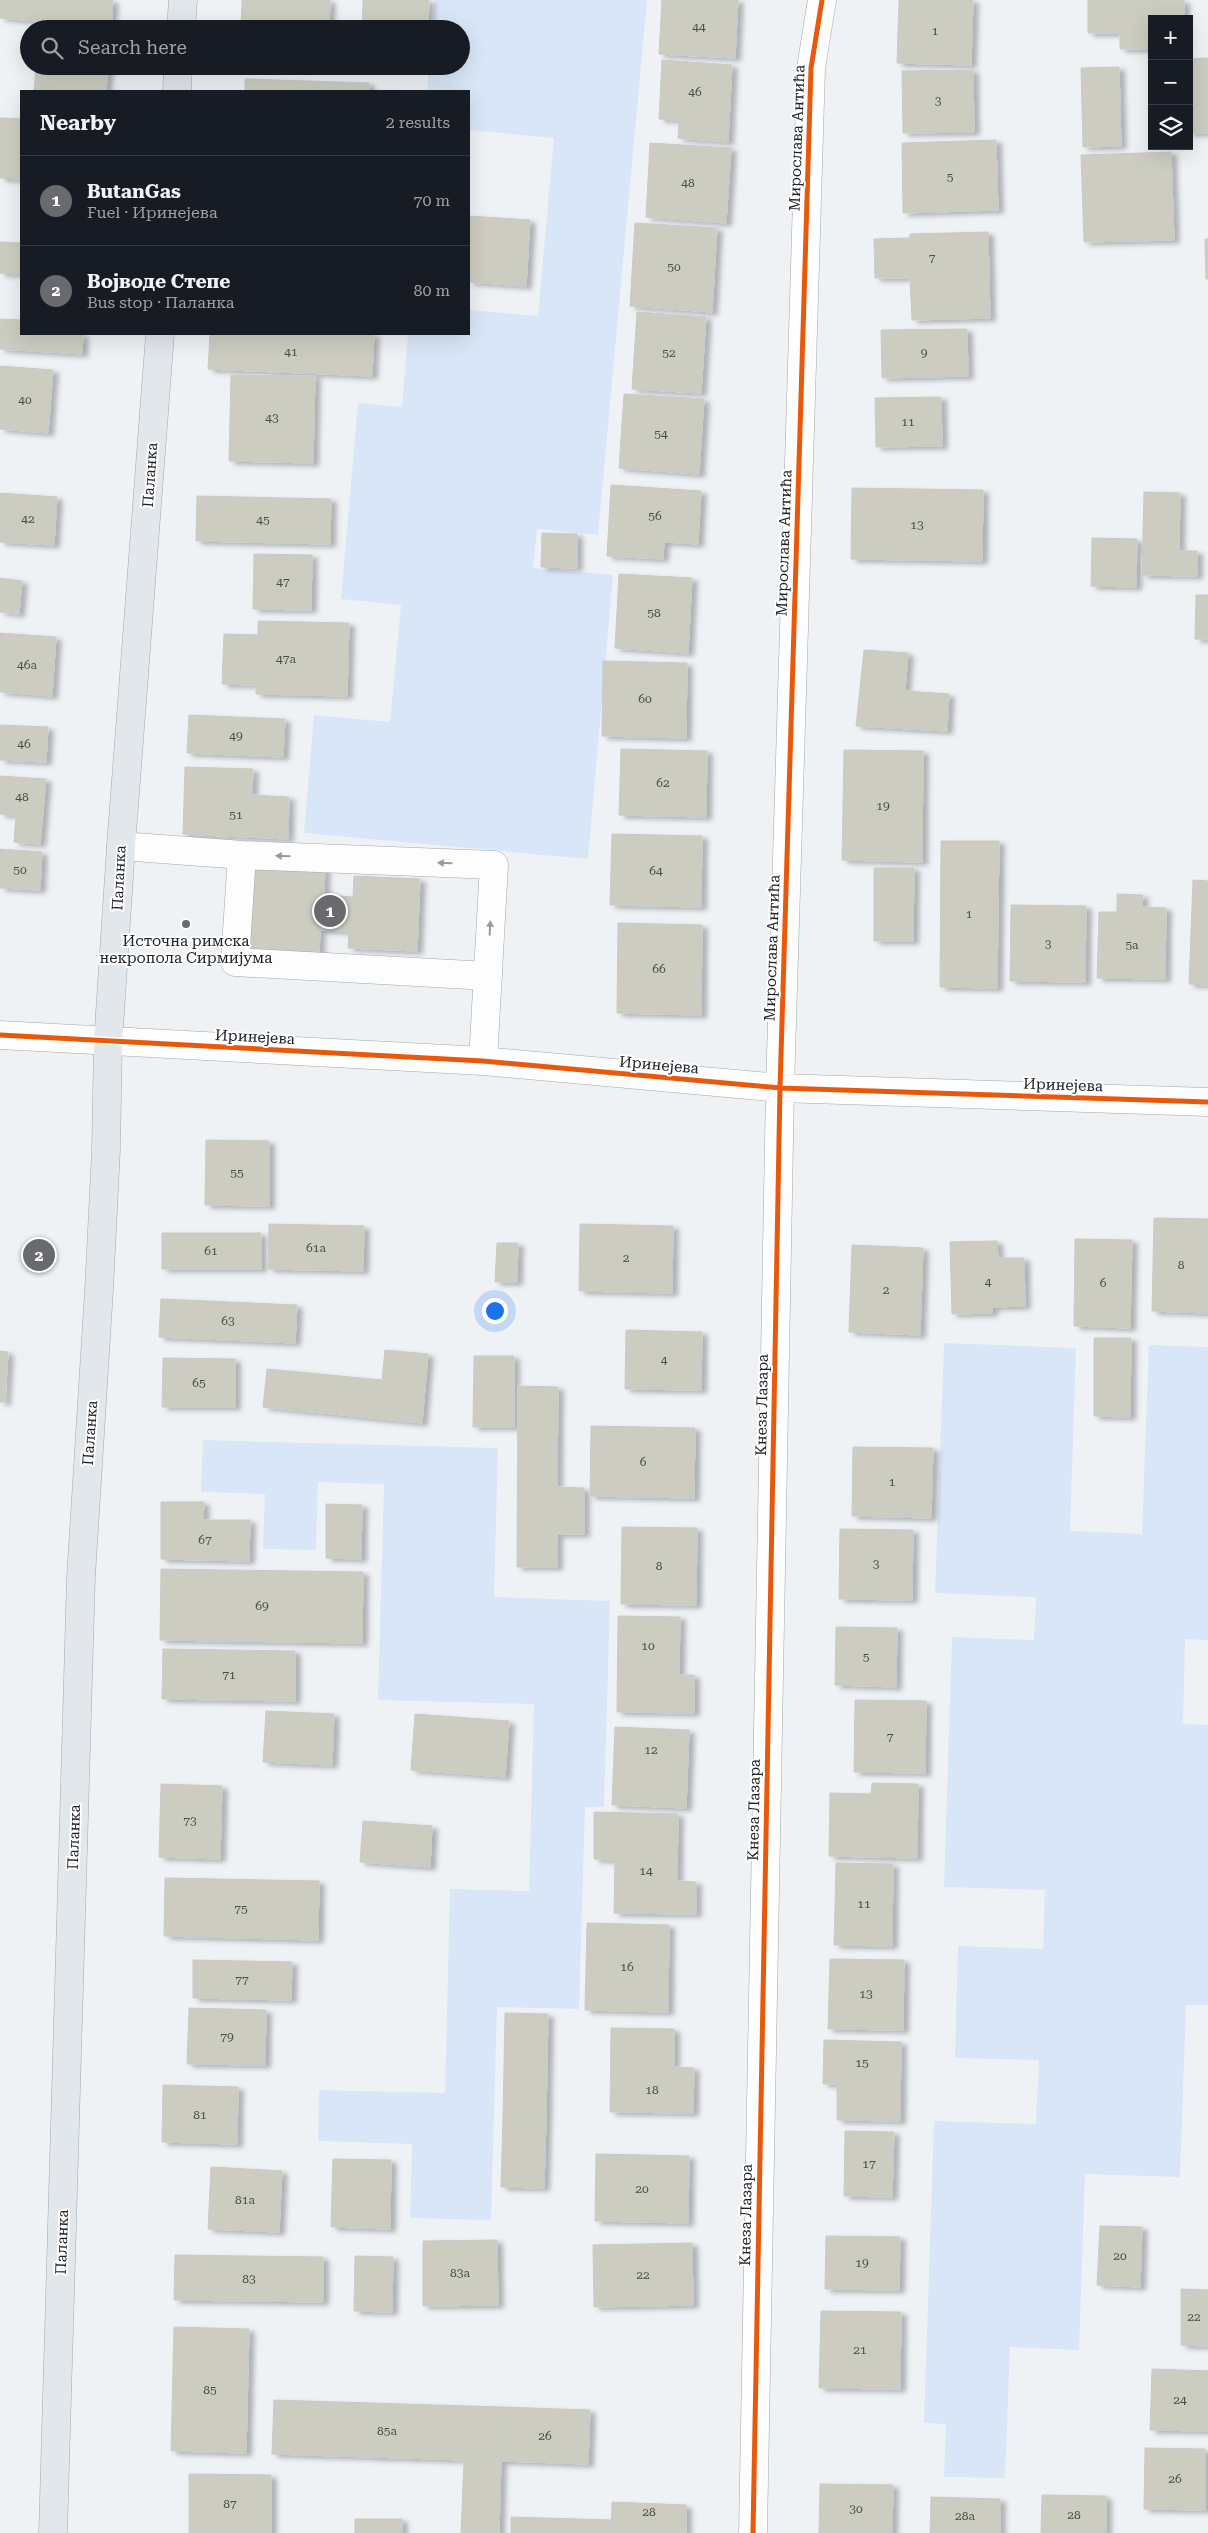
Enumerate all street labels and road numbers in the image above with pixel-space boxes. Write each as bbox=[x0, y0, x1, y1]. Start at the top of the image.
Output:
street label: Мирослава Антића bbox=[785, 64, 809, 212]
street label: Паланка bbox=[139, 442, 161, 508]
street label: Мирослава Антића bbox=[772, 469, 796, 617]
street label: Паланка bbox=[108, 845, 130, 911]
street label: Мирослава Антића bbox=[760, 874, 784, 1022]
street label: Иринејева bbox=[215, 1026, 295, 1048]
street label: Иринејева bbox=[618, 1053, 700, 1077]
street label: Иринејева bbox=[1023, 1075, 1103, 1095]
street label: Кнеза Лазара bbox=[752, 1354, 772, 1456]
street label: Паланка bbox=[79, 1400, 101, 1466]
street label: Кнеза Лазара bbox=[744, 1759, 764, 1861]
street label: Паланка bbox=[64, 1804, 84, 1870]
street label: Кнеза Лазара bbox=[736, 2164, 756, 2266]
street label: Паланка bbox=[52, 2209, 72, 2275]

